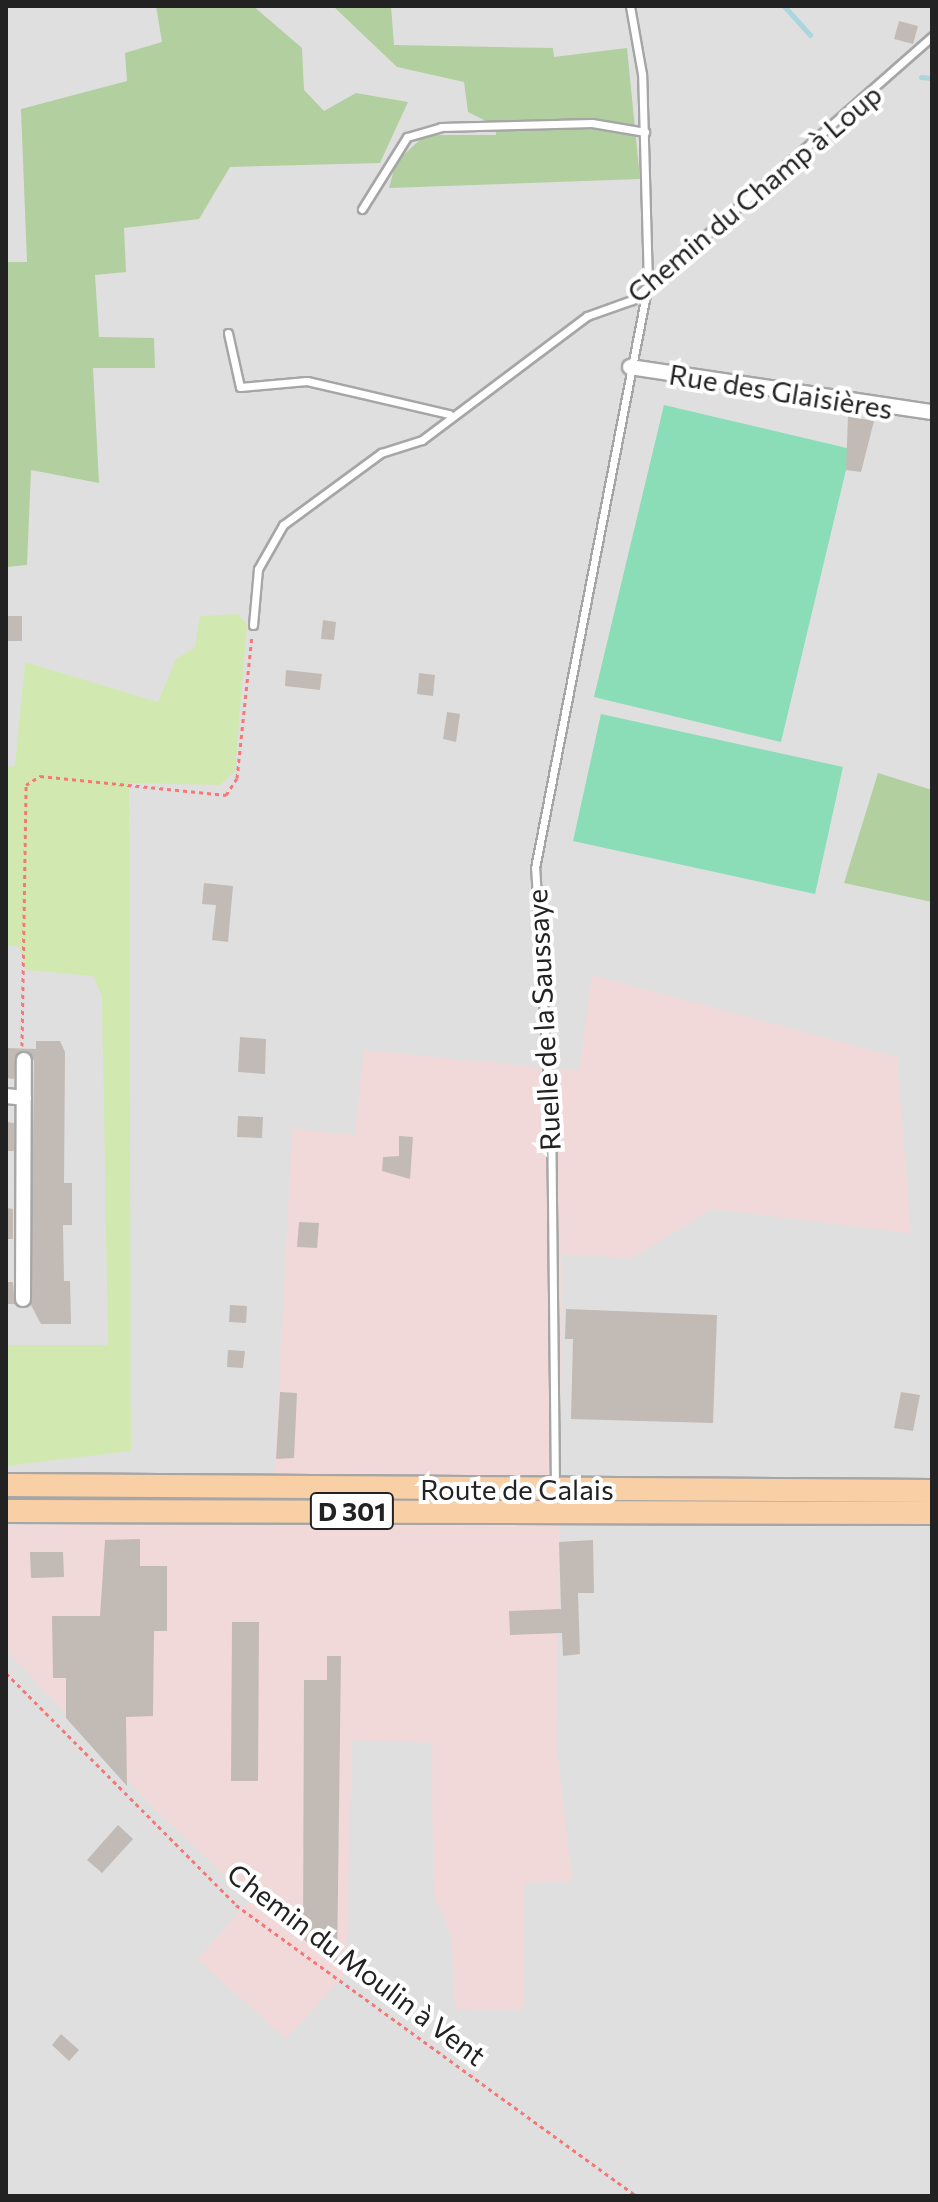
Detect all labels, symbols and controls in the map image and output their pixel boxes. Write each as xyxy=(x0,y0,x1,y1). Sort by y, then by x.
street label: Chemin du Champ à Loup xyxy=(620,77,888,309)
street label: Rue des Glaisières xyxy=(667,357,895,425)
street label: Ruelle de la Saussaye xyxy=(519,888,567,1152)
street label: Route de Calais xyxy=(420,1472,614,1506)
road number: D 301 xyxy=(308,1489,396,1533)
street label: Chemin du Moulin à Vent xyxy=(221,1856,493,2072)

